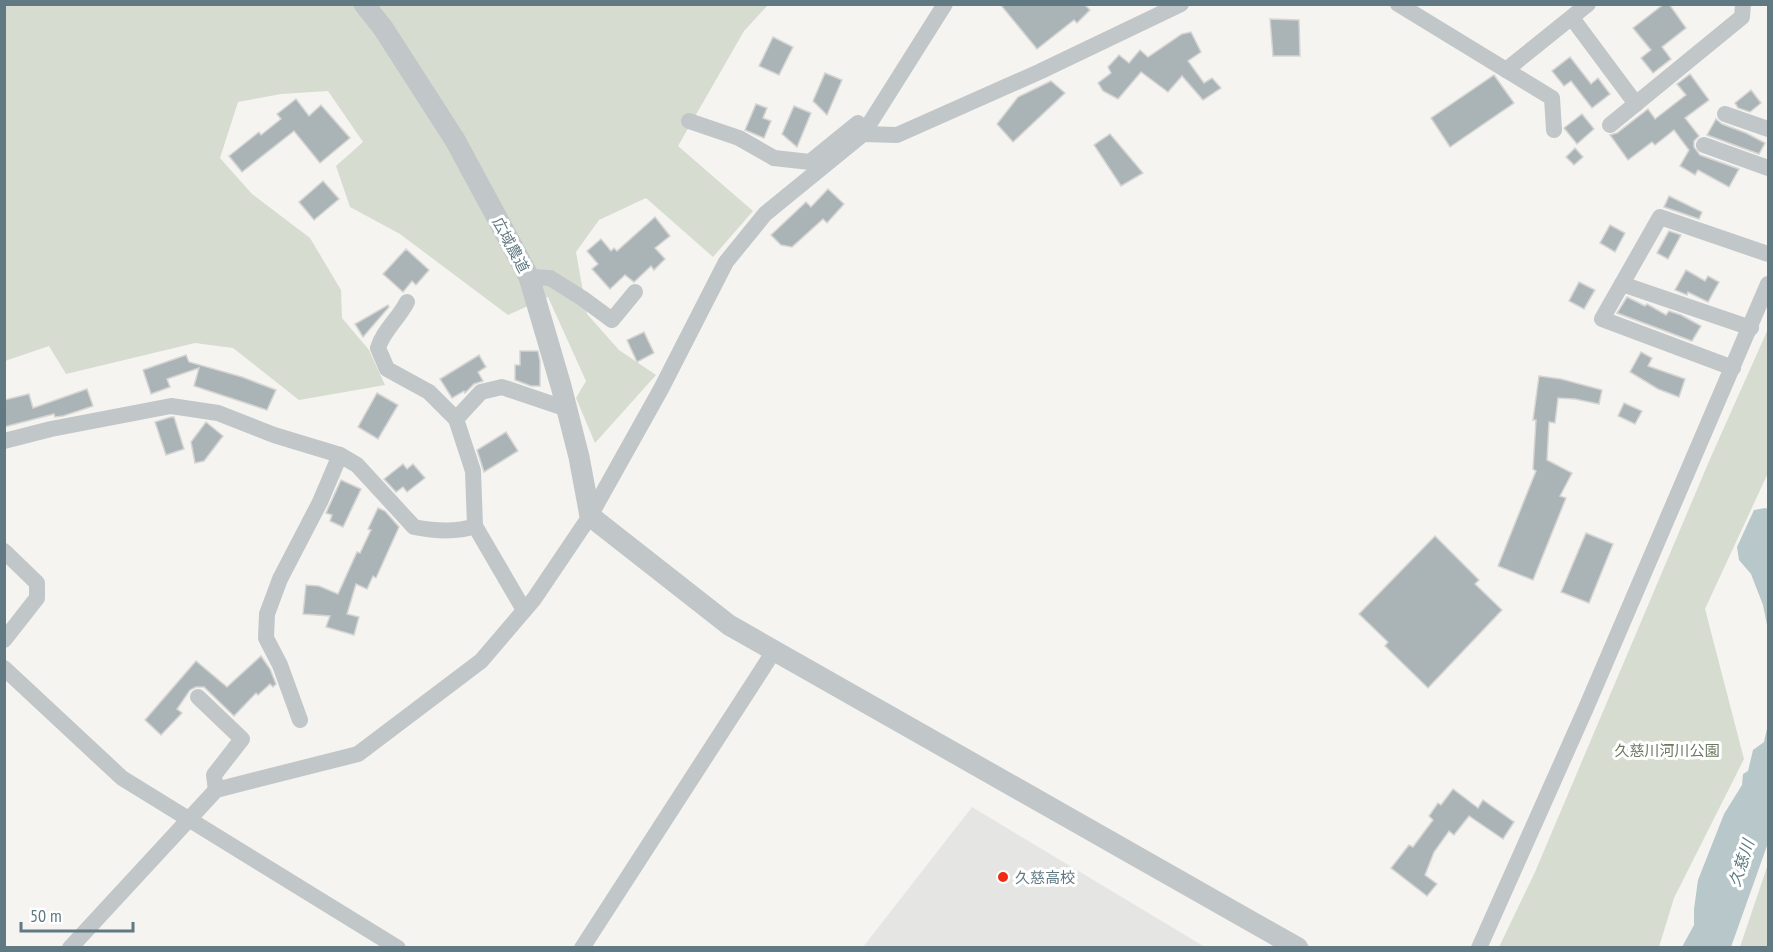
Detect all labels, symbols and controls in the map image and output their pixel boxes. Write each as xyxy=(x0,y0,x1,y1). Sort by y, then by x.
street label: 広域農道 xyxy=(489,214,533,276)
park label: 久慈川河川公園 xyxy=(1614,741,1720,760)
water label: 久慈川 xyxy=(1724,835,1759,889)
place label: 久慈高校 xyxy=(1015,868,1075,887)
marker: 久慈高校 xyxy=(996,870,1010,884)
scale bar xyxy=(21,895,134,933)
text: 50 m xyxy=(30,904,62,927)

